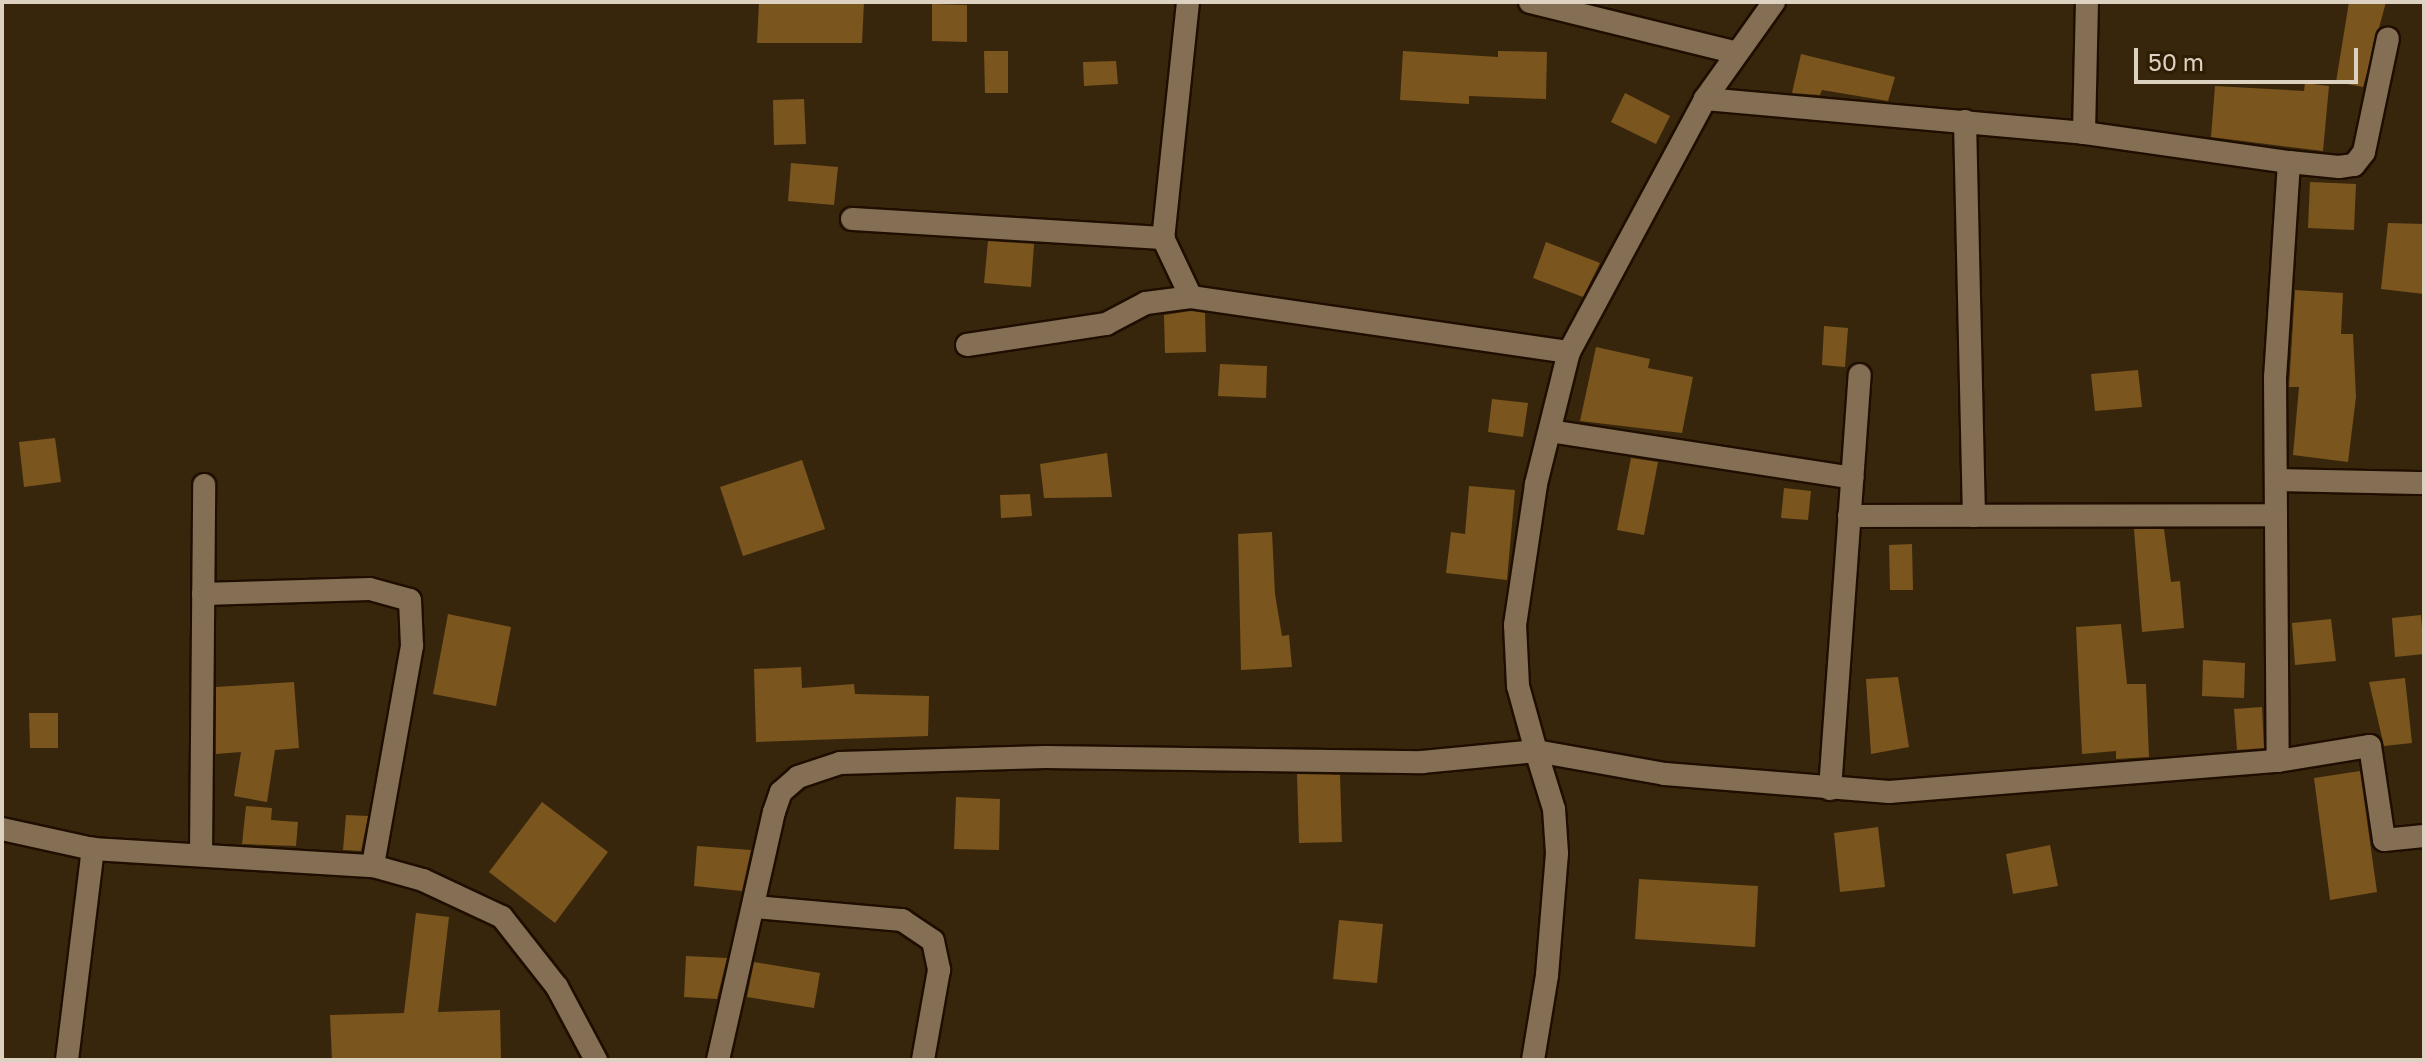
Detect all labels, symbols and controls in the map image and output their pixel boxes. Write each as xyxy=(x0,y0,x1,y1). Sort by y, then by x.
scale bar xyxy=(2138,32,2362,82)
text: 50 m xyxy=(2148,47,2204,76)

